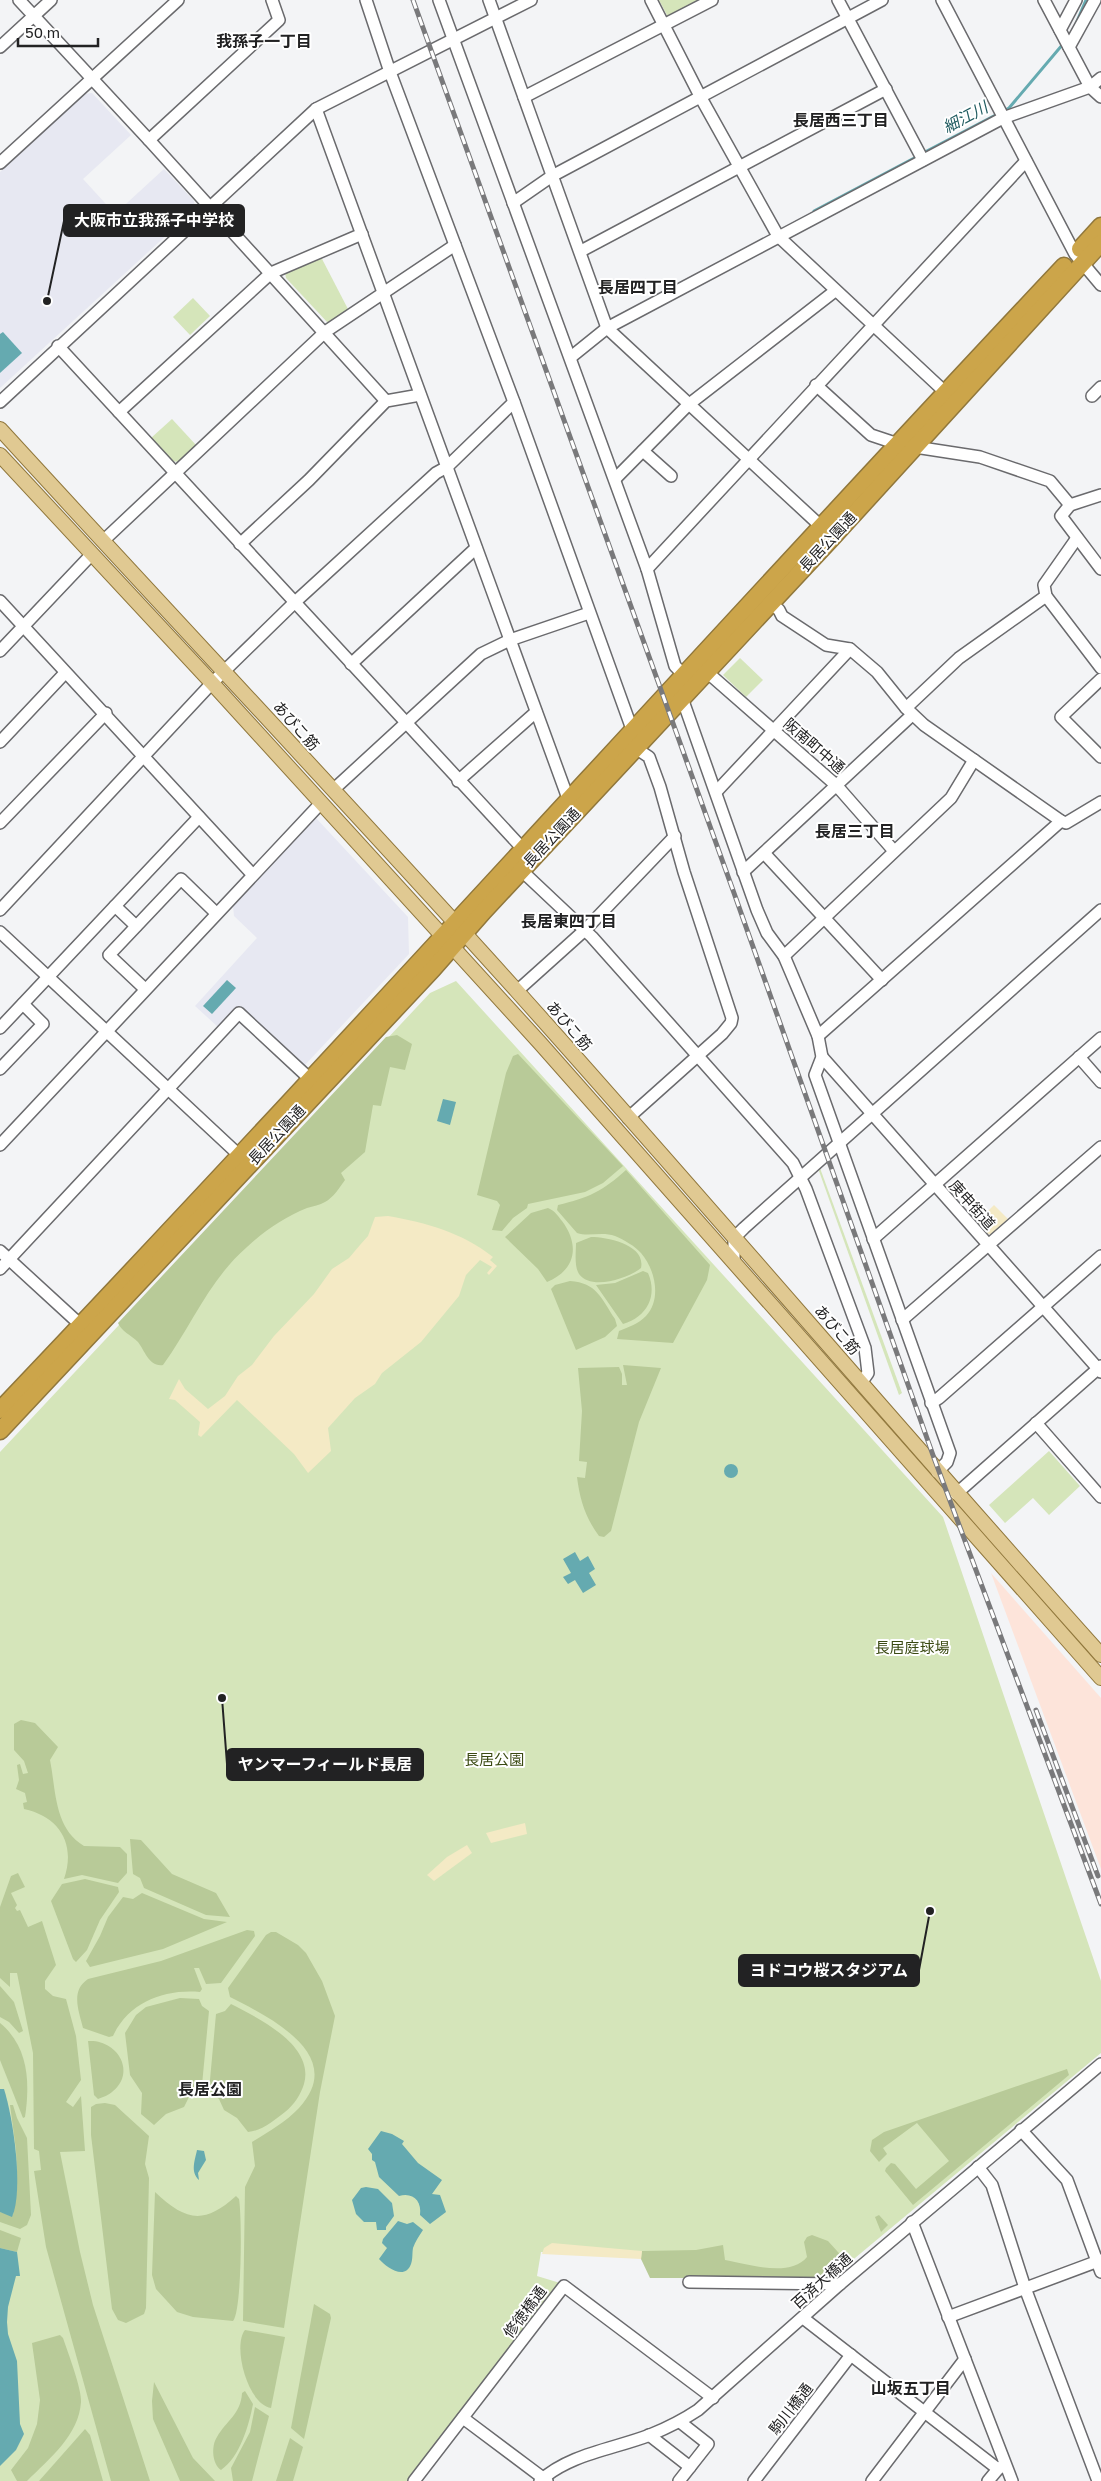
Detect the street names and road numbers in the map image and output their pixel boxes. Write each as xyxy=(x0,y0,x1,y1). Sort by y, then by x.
street label: 長居公園通 xyxy=(795,508,859,575)
street label: あびこ筋 xyxy=(270,697,324,754)
street label: 阪南町中通 xyxy=(780,714,849,777)
street label: 長居公園通 xyxy=(519,804,583,871)
street label: あびこ筋 xyxy=(543,997,596,1054)
street label: 長居公園通 xyxy=(244,1101,308,1168)
street label: 庚申街道 xyxy=(946,1176,1000,1233)
street label: あびこ筋 xyxy=(811,1301,864,1358)
street label: 百済大橋通 xyxy=(787,2248,855,2312)
street label: 修徳橋通 xyxy=(499,2282,549,2341)
street label: 駒川橋通 xyxy=(765,2379,816,2438)

